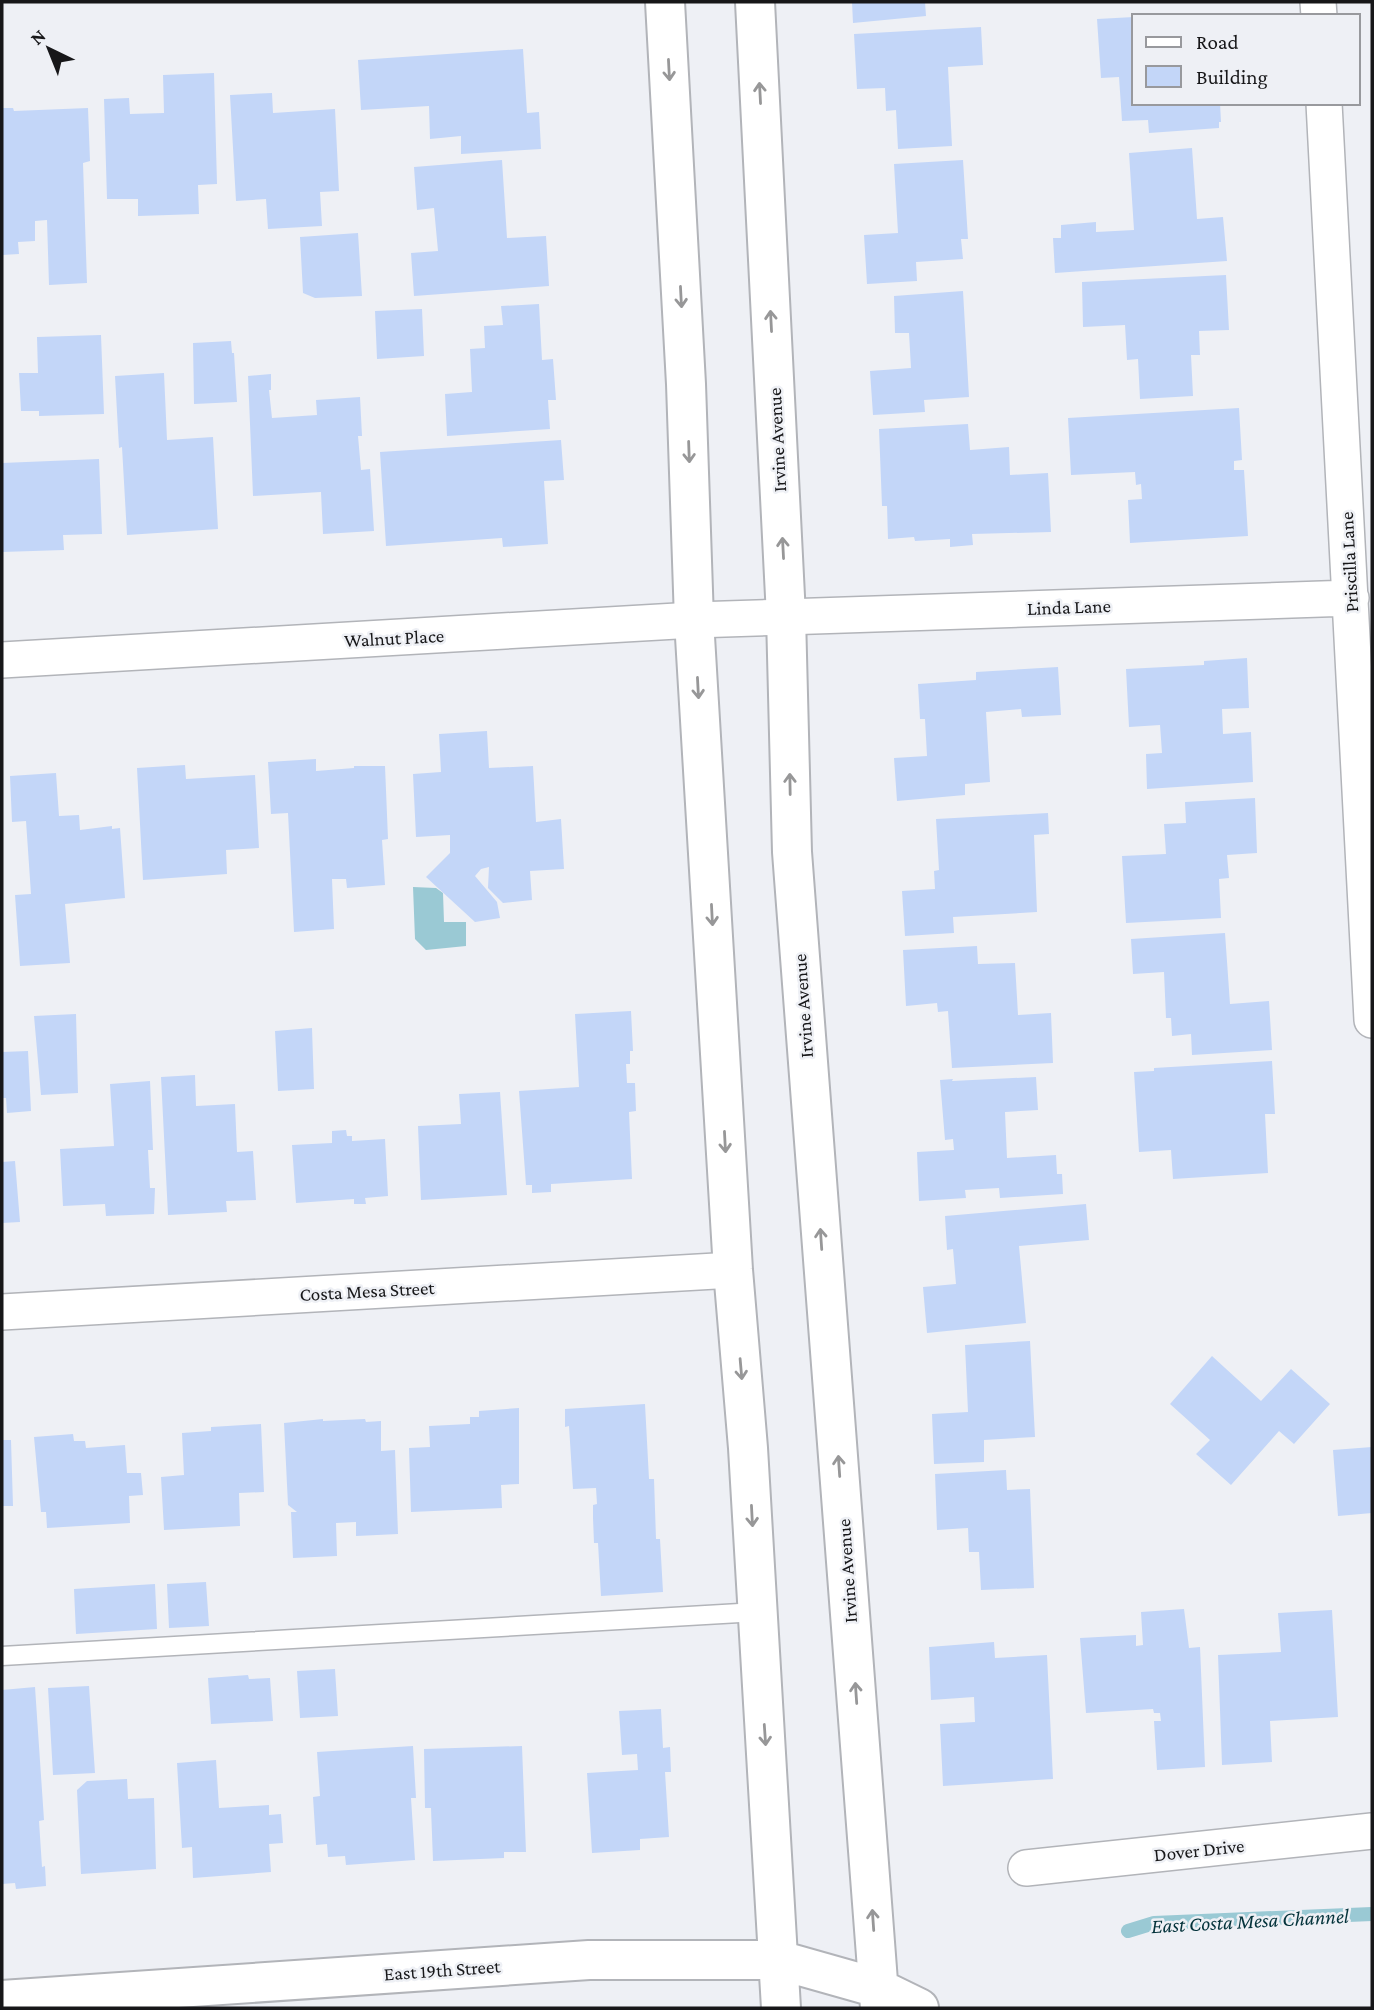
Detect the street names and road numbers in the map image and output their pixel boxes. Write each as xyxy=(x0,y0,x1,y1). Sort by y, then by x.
street label: Irvine Avenue xyxy=(764,387,790,493)
street label: Priscilla Lane xyxy=(1336,511,1362,613)
street label: Linda Lane xyxy=(1027,595,1111,619)
street label: Walnut Place xyxy=(344,625,444,651)
street label: Irvine Avenue xyxy=(789,953,817,1059)
street label: Costa Mesa Street xyxy=(299,1277,436,1305)
street label: Irvine Avenue xyxy=(833,1518,861,1624)
street label: Dover Drive xyxy=(1153,1835,1245,1865)
street label: East 19th Street xyxy=(383,1955,502,1985)

